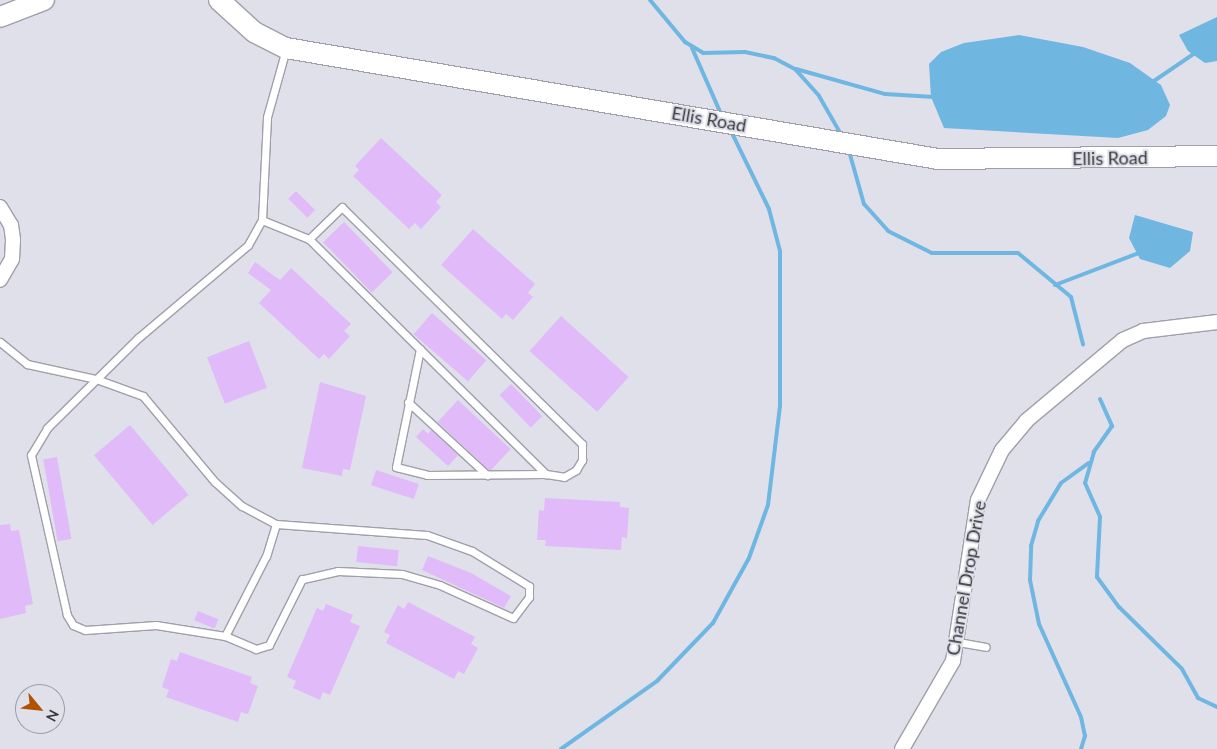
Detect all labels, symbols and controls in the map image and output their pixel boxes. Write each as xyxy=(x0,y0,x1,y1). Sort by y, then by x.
street label: Ellis Road xyxy=(670,102,748,136)
street label: Ellis Road xyxy=(1072,147,1148,169)
street label: Channel Drop Drive xyxy=(942,499,990,657)
north arrow xyxy=(15,684,65,734)
text: N xyxy=(43,707,63,725)

